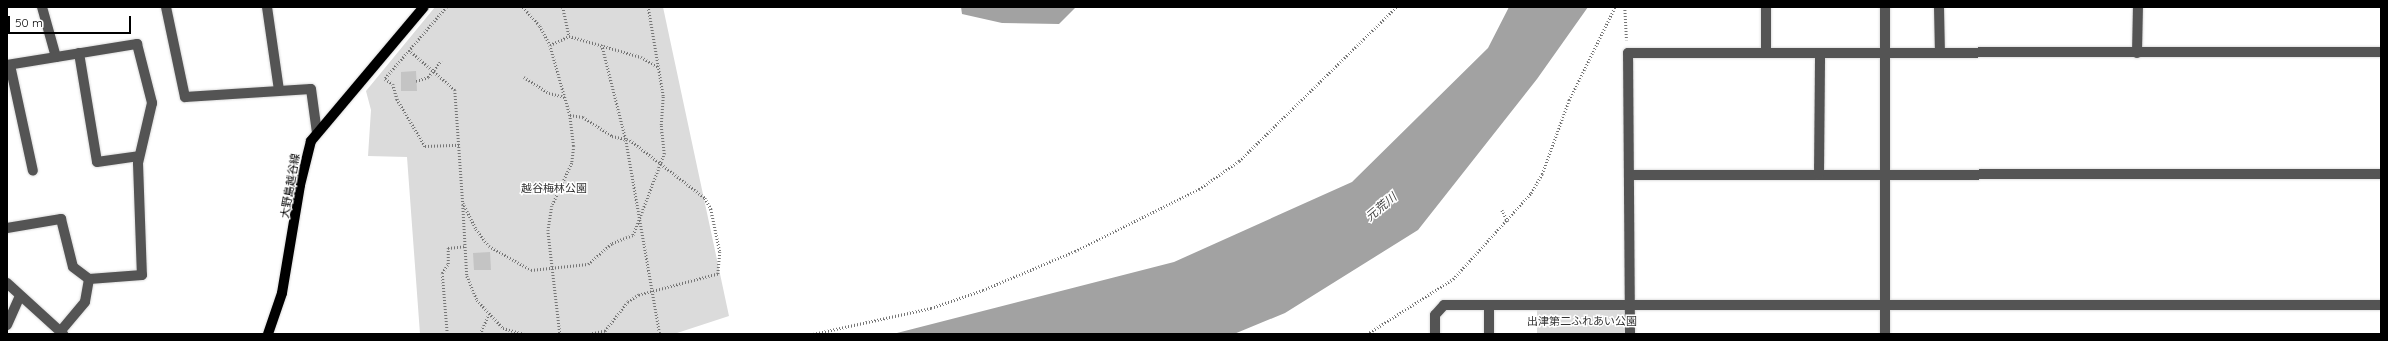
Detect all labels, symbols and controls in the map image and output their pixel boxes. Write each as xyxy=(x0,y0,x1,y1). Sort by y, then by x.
scale bar xyxy=(10,8,133,34)
text: 50 m xyxy=(15,15,43,30)
street label: 大野島越谷線 xyxy=(278,152,302,220)
park label: 越谷梅林公園 xyxy=(521,181,587,195)
water label: 元荒川 xyxy=(1363,190,1399,224)
park label: 出津第二ふれあい公園 xyxy=(1527,314,1637,328)

